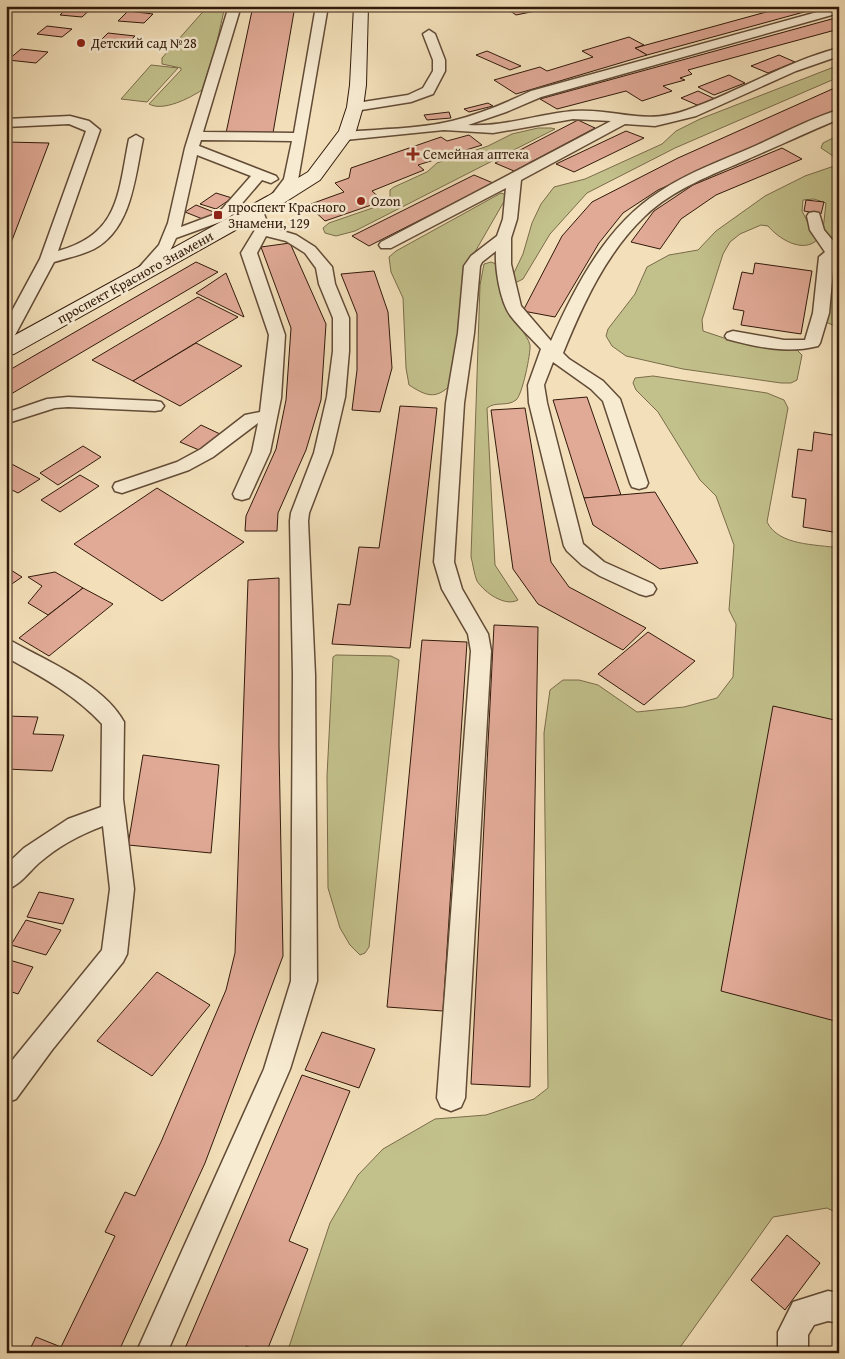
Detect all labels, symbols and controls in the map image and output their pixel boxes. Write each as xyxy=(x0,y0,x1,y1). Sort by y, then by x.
place label: Детский сад №28 xyxy=(90,33,197,53)
marker: Детский сад №28 xyxy=(75,37,87,49)
place label: Семейная аптека xyxy=(423,144,529,164)
marker: Семейная аптека xyxy=(407,148,419,160)
place label: Ozon xyxy=(371,191,401,211)
marker: Ozon xyxy=(355,195,367,207)
place label: проспект Красного Знамени, 129 xyxy=(228,197,346,233)
marker: проспект Красного Знамени, 129 xyxy=(212,209,224,221)
street label: проспект Красного Знамени xyxy=(53,226,217,328)

